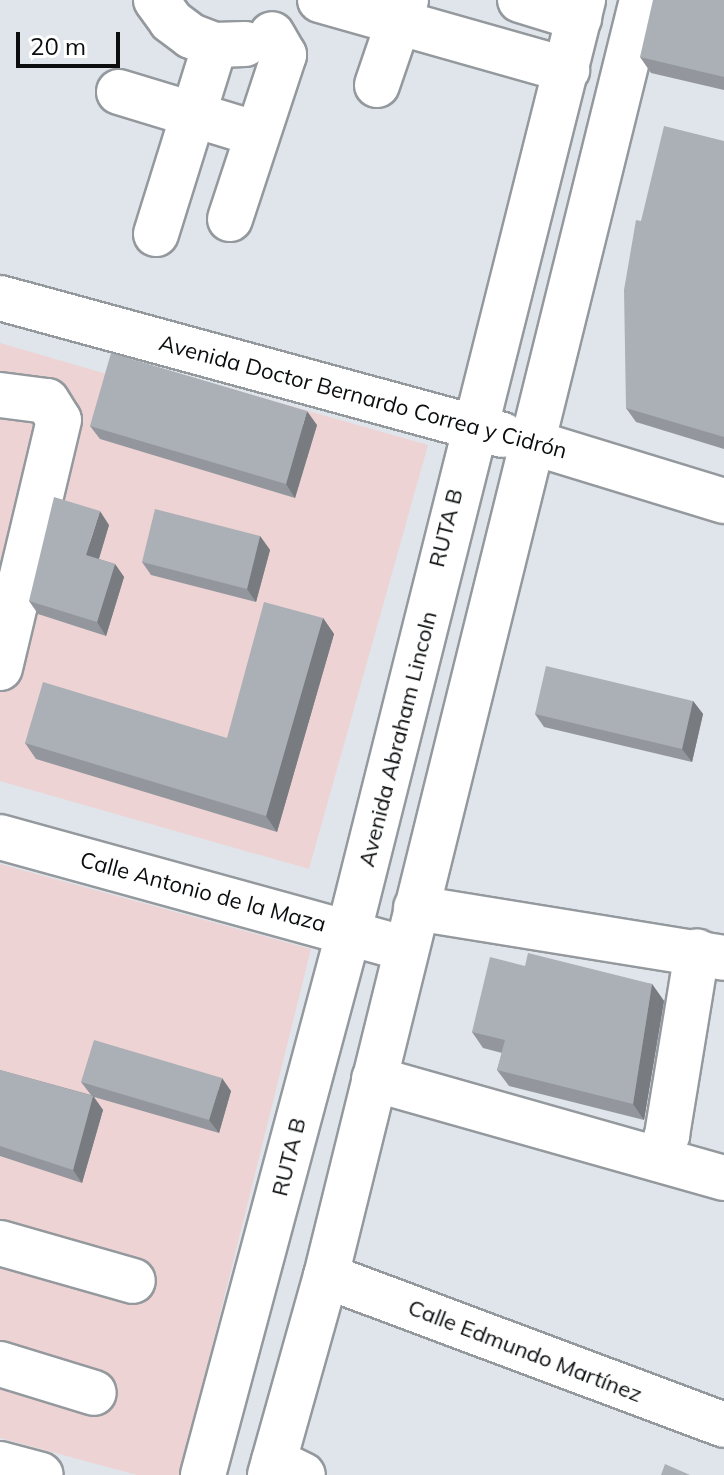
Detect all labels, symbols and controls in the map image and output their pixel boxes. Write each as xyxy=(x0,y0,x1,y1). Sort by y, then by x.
scale bar xyxy=(20,16,124,66)
text: 20 m xyxy=(30,31,86,61)
street label: Avenida Doctor Bernardo Correa y Cidrón xyxy=(156,330,570,464)
street label: RUTA B xyxy=(424,486,468,570)
street label: Avenida Abraham Lincoln xyxy=(353,608,443,870)
street label: Calle Antonio de la Maza xyxy=(77,846,329,938)
street label: RUTA B xyxy=(267,1115,311,1199)
street label: Calle Edmundo Martínez xyxy=(404,1294,646,1408)

